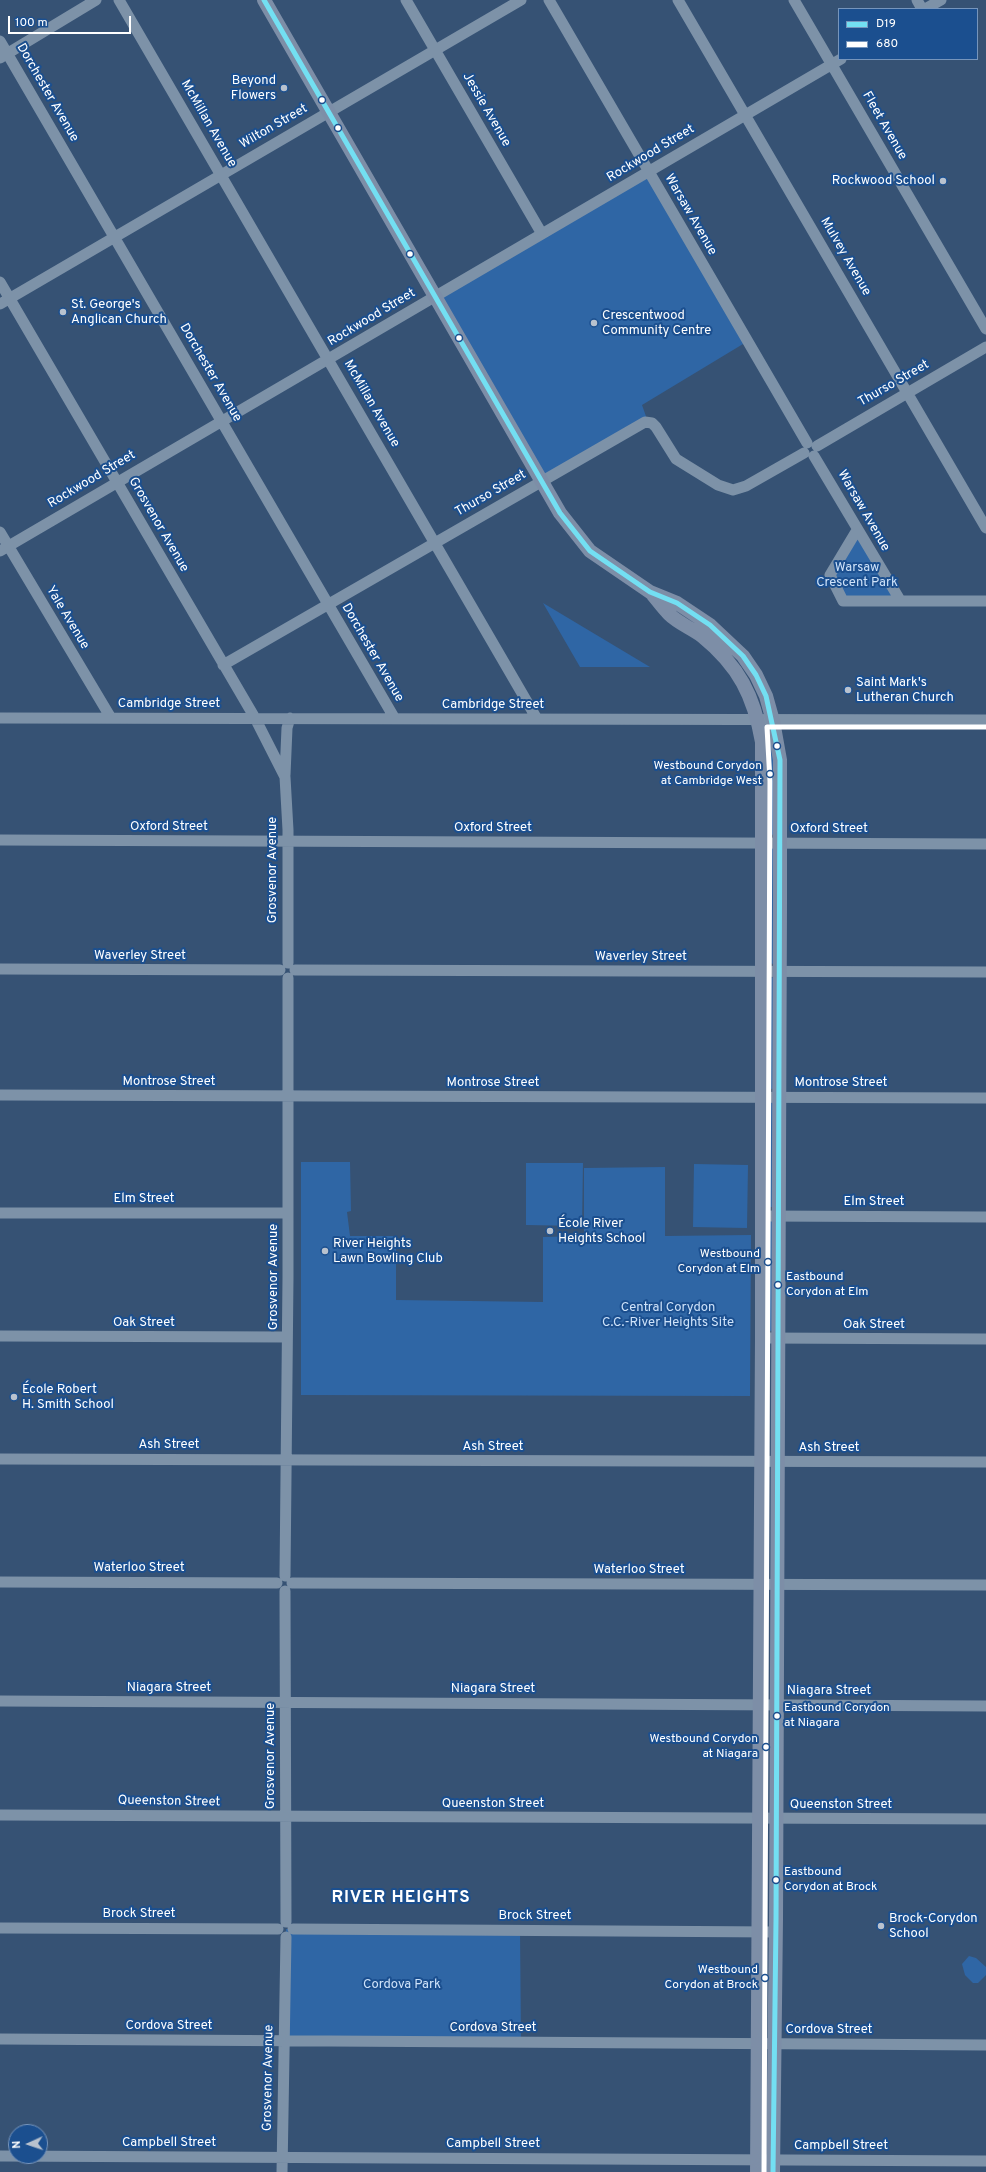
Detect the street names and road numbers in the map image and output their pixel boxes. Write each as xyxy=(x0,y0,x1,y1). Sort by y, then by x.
street label: Dorchester Avenue xyxy=(12,41,82,145)
street label: Jessie Avenue xyxy=(459,70,513,150)
street label: McMillan Avenue xyxy=(177,77,239,171)
street label: Fleet Avenue xyxy=(858,89,910,163)
street label: Wilton Street xyxy=(237,101,311,153)
street label: Rockwood Street xyxy=(604,122,698,186)
street label: Warsaw Avenue xyxy=(660,172,720,258)
street label: Mulvey Avenue xyxy=(816,215,874,299)
street label: Rockwood Street xyxy=(325,286,419,350)
street label: Dorchester Avenue xyxy=(175,321,245,425)
street label: McMillan Avenue xyxy=(340,357,402,451)
street label: Thurso Street xyxy=(856,357,932,411)
street label: Rockwood Street xyxy=(45,448,139,512)
street label: Thurso Street xyxy=(453,467,529,521)
street label: Warsaw Avenue xyxy=(833,468,893,554)
street label: Grosvenor Avenue xyxy=(125,475,191,575)
street label: Yale Avenue xyxy=(42,583,92,653)
street label: Dorchester Avenue xyxy=(337,601,407,705)
street label: Cambridge Street xyxy=(118,696,220,712)
street label: Cambridge Street xyxy=(442,697,544,713)
street label: Grosvenor Avenue xyxy=(265,817,281,923)
street label: Oxford Street xyxy=(130,819,208,835)
street label: Oxford Street xyxy=(454,820,532,836)
street label: Oxford Street xyxy=(790,821,868,837)
street label: Waverley Street xyxy=(94,948,186,964)
street label: Waverley Street xyxy=(595,949,687,965)
street label: Montrose Street xyxy=(123,1074,215,1090)
street label: Montrose Street xyxy=(447,1075,539,1091)
street label: Montrose Street xyxy=(795,1075,887,1091)
street label: Elm Street xyxy=(113,1191,175,1207)
street label: Elm Street xyxy=(843,1194,905,1210)
street label: Grosvenor Avenue xyxy=(266,1224,282,1330)
street label: Oak Street xyxy=(113,1315,175,1331)
street label: Oak Street xyxy=(843,1317,905,1333)
street label: Ash Street xyxy=(138,1437,200,1453)
street label: Ash Street xyxy=(462,1439,524,1455)
street label: Ash Street xyxy=(798,1440,860,1456)
street label: Waterloo Street xyxy=(93,1560,185,1576)
street label: Waterloo Street xyxy=(593,1562,685,1578)
street label: Niagara Street xyxy=(127,1680,211,1696)
street label: Niagara Street xyxy=(451,1681,535,1697)
street label: Niagara Street xyxy=(787,1683,871,1699)
street label: Grosvenor Avenue xyxy=(263,1703,279,1809)
street label: Queenston Street xyxy=(118,1793,220,1811)
street label: Queenston Street xyxy=(442,1796,544,1812)
street label: Queenston Street xyxy=(790,1797,892,1813)
street label: Brock Street xyxy=(103,1906,175,1922)
street label: Brock Street xyxy=(499,1908,571,1924)
street label: Cordova Street xyxy=(126,2018,212,2034)
street label: Cordova Street xyxy=(450,2020,536,2036)
street label: Cordova Street xyxy=(786,2022,872,2038)
street label: Grosvenor Avenue xyxy=(260,2025,278,2131)
street label: Campbell Street xyxy=(122,2135,216,2151)
street label: Campbell Street xyxy=(446,2136,540,2152)
street label: Campbell Street xyxy=(794,2138,888,2154)

